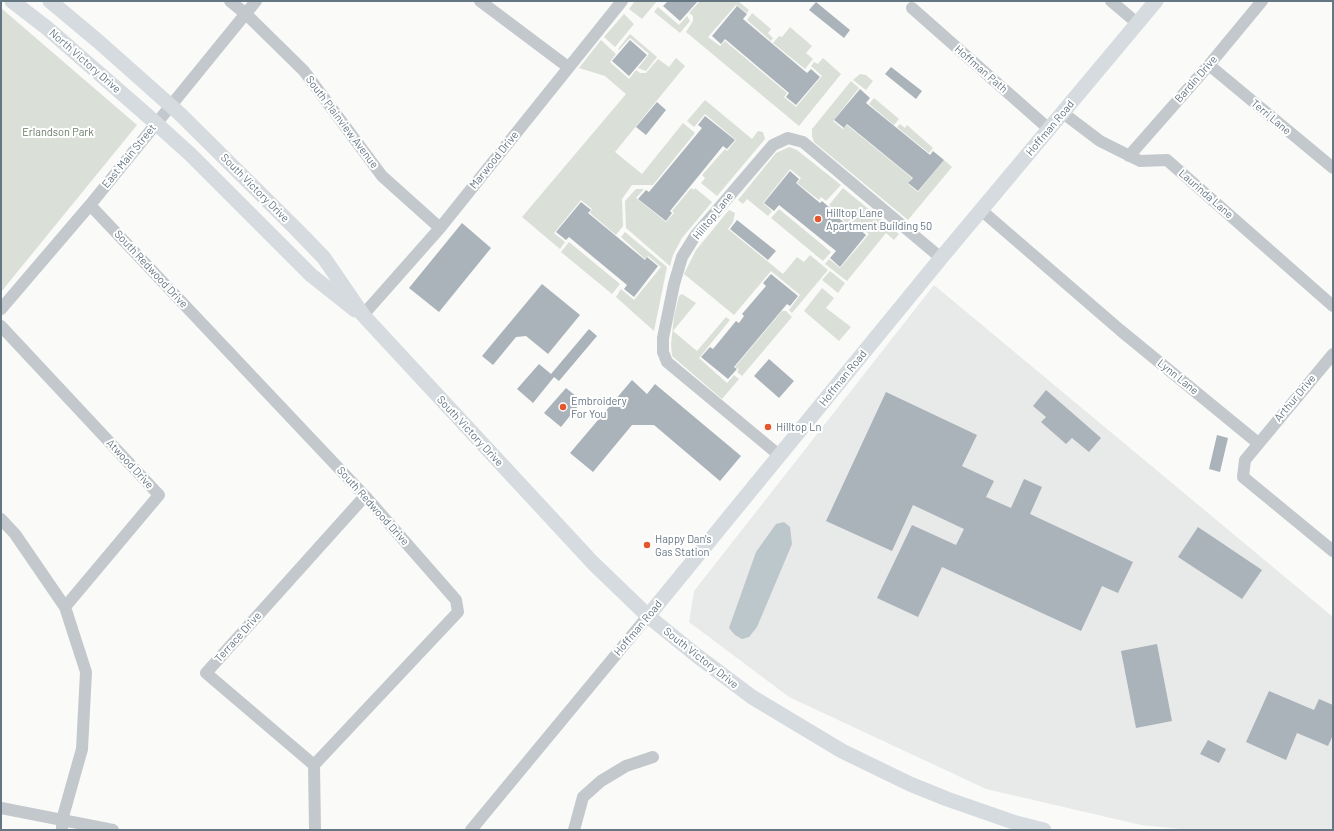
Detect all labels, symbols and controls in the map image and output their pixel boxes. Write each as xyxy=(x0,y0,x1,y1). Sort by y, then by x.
street label: North Victory Drive xyxy=(46,26,124,96)
street label: Hoffman Path xyxy=(952,42,1010,96)
street label: Bardin Drive xyxy=(1172,53,1220,105)
street label: South Plainview Avenue xyxy=(303,73,381,171)
street label: Terri Lane xyxy=(1248,97,1294,137)
street label: Hoffman Road xyxy=(1023,98,1077,158)
street label: East Main Street xyxy=(99,121,159,191)
park label: Erlandson Park xyxy=(22,125,94,139)
street label: Marwood Drive xyxy=(467,129,521,191)
street label: South Victory Drive xyxy=(218,151,292,225)
street label: Laurinda Lane xyxy=(1176,167,1236,221)
street label: Hilltop Lane xyxy=(690,190,736,242)
place label: Hilltop Lane Apartment Building 50 xyxy=(826,206,932,232)
marker: Hilltop Lane Apartment Building 50 xyxy=(813,214,823,224)
street label: South Redwood Drive xyxy=(112,227,190,311)
street label: Hoffman Road xyxy=(816,347,870,409)
street label: Lynn Lane xyxy=(1155,357,1201,397)
street label: Arthur Drive xyxy=(1272,372,1318,424)
street label: South Victory Drive xyxy=(434,393,506,469)
place label: Embroidery For You xyxy=(571,394,627,420)
marker: Embroidery For You xyxy=(558,402,568,412)
place label: Hilltop Ln xyxy=(776,420,821,434)
marker: Hilltop Ln xyxy=(763,422,773,432)
street label: Atwood Drive xyxy=(104,436,156,492)
street label: South Redwood Drive xyxy=(334,464,412,548)
place label: Happy Dan's Gas Station xyxy=(655,532,712,558)
marker: Happy Dan's Gas Station xyxy=(642,540,652,550)
street label: Hoffman Road xyxy=(611,598,665,658)
street label: Terrace Drive xyxy=(212,609,264,665)
street label: South Victory Drive xyxy=(661,625,741,691)

